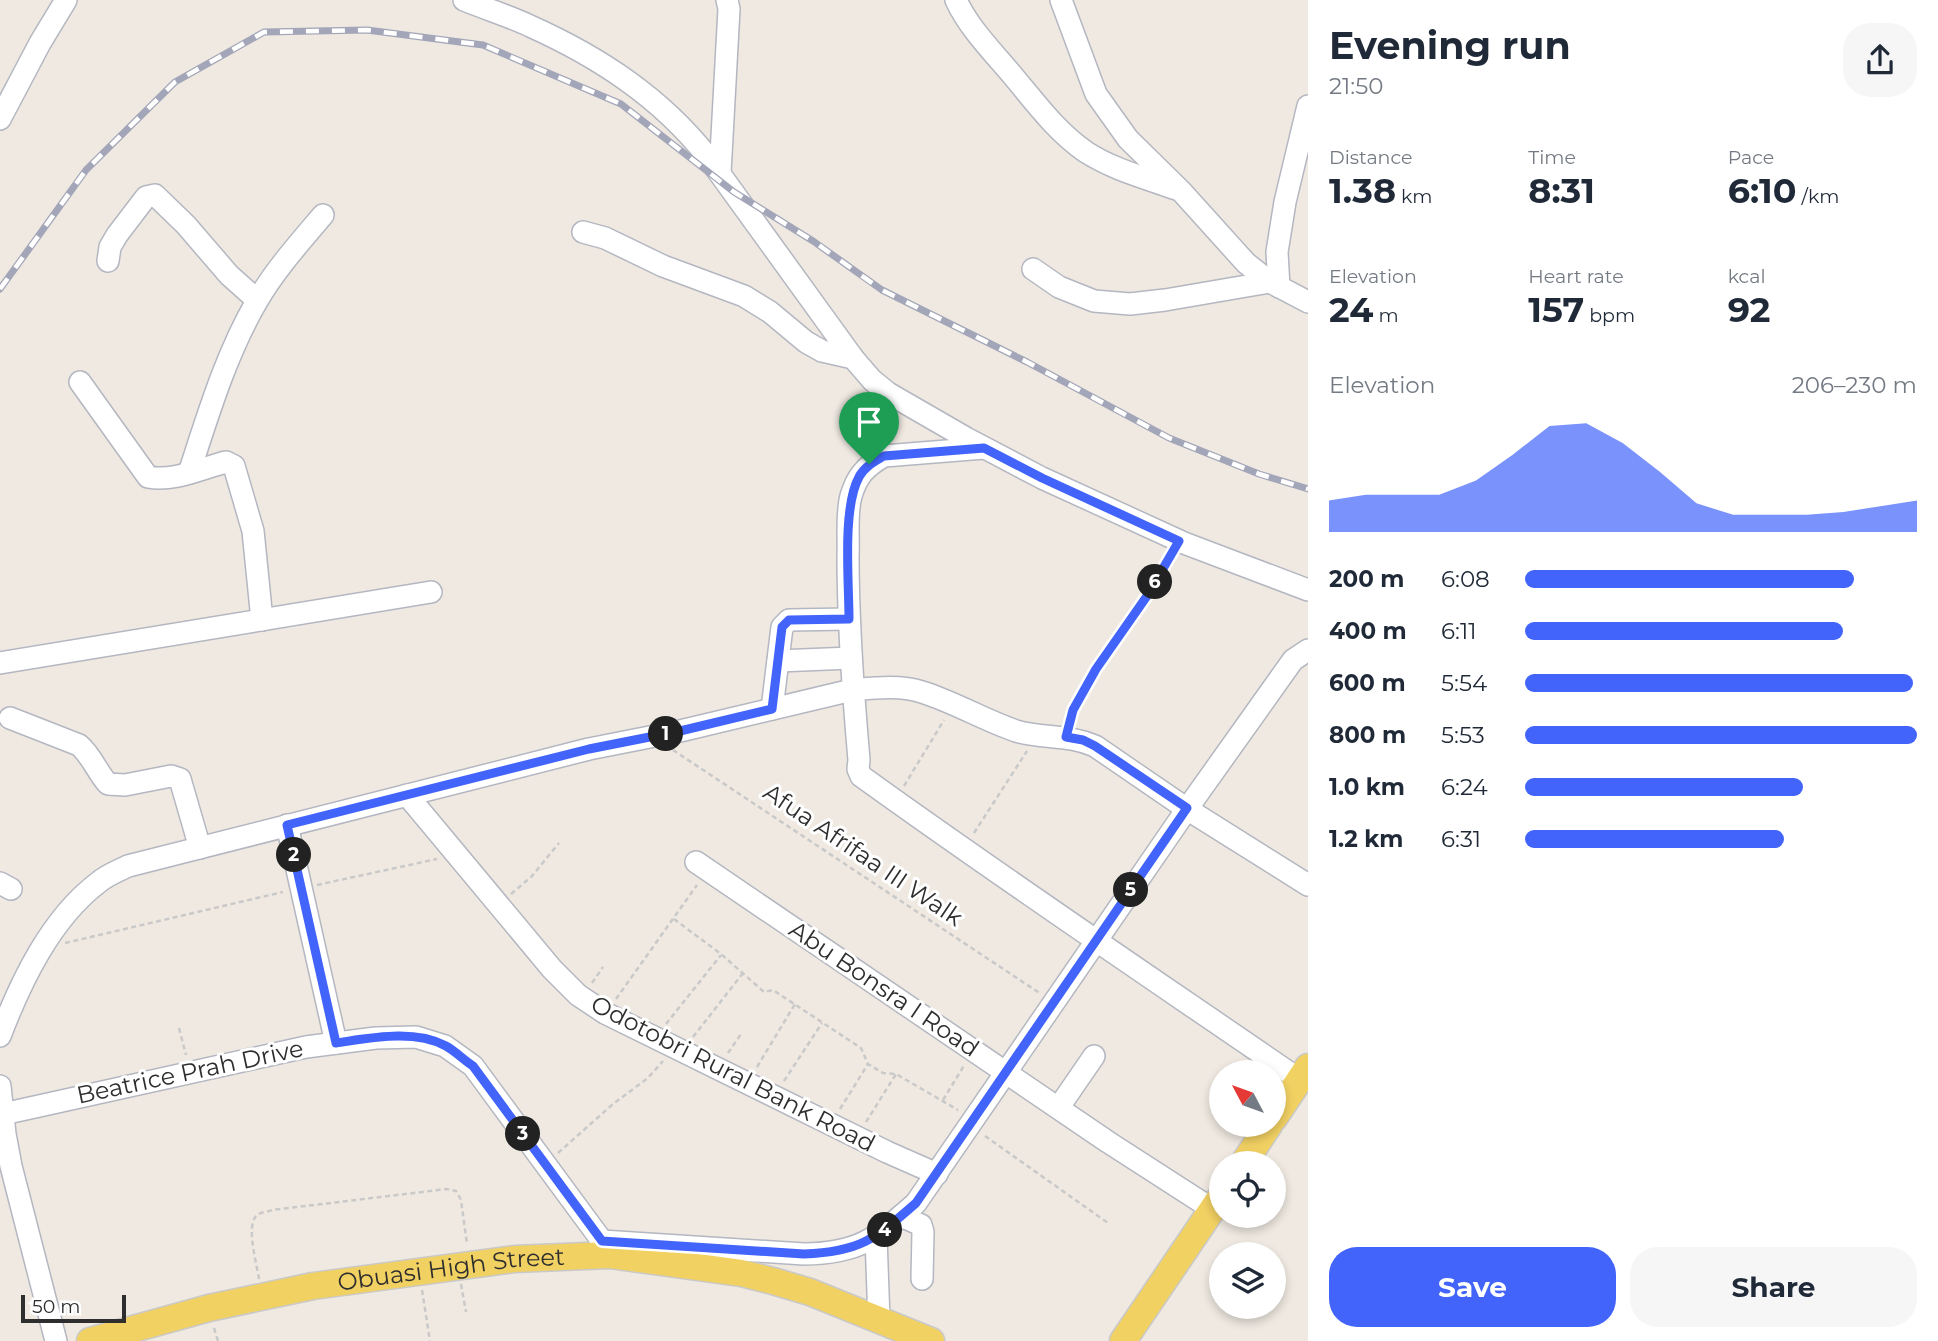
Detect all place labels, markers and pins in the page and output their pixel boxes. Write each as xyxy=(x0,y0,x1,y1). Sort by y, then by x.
pin xyxy=(839,392,899,464)
pin: 6 xyxy=(1138,564,1172,600)
pin: 1 xyxy=(648,716,684,752)
pin: 2 xyxy=(276,838,312,872)
pin: 5 xyxy=(1114,872,1148,908)
pin: 3 xyxy=(505,1116,540,1152)
pin: 4 xyxy=(868,1212,903,1248)

